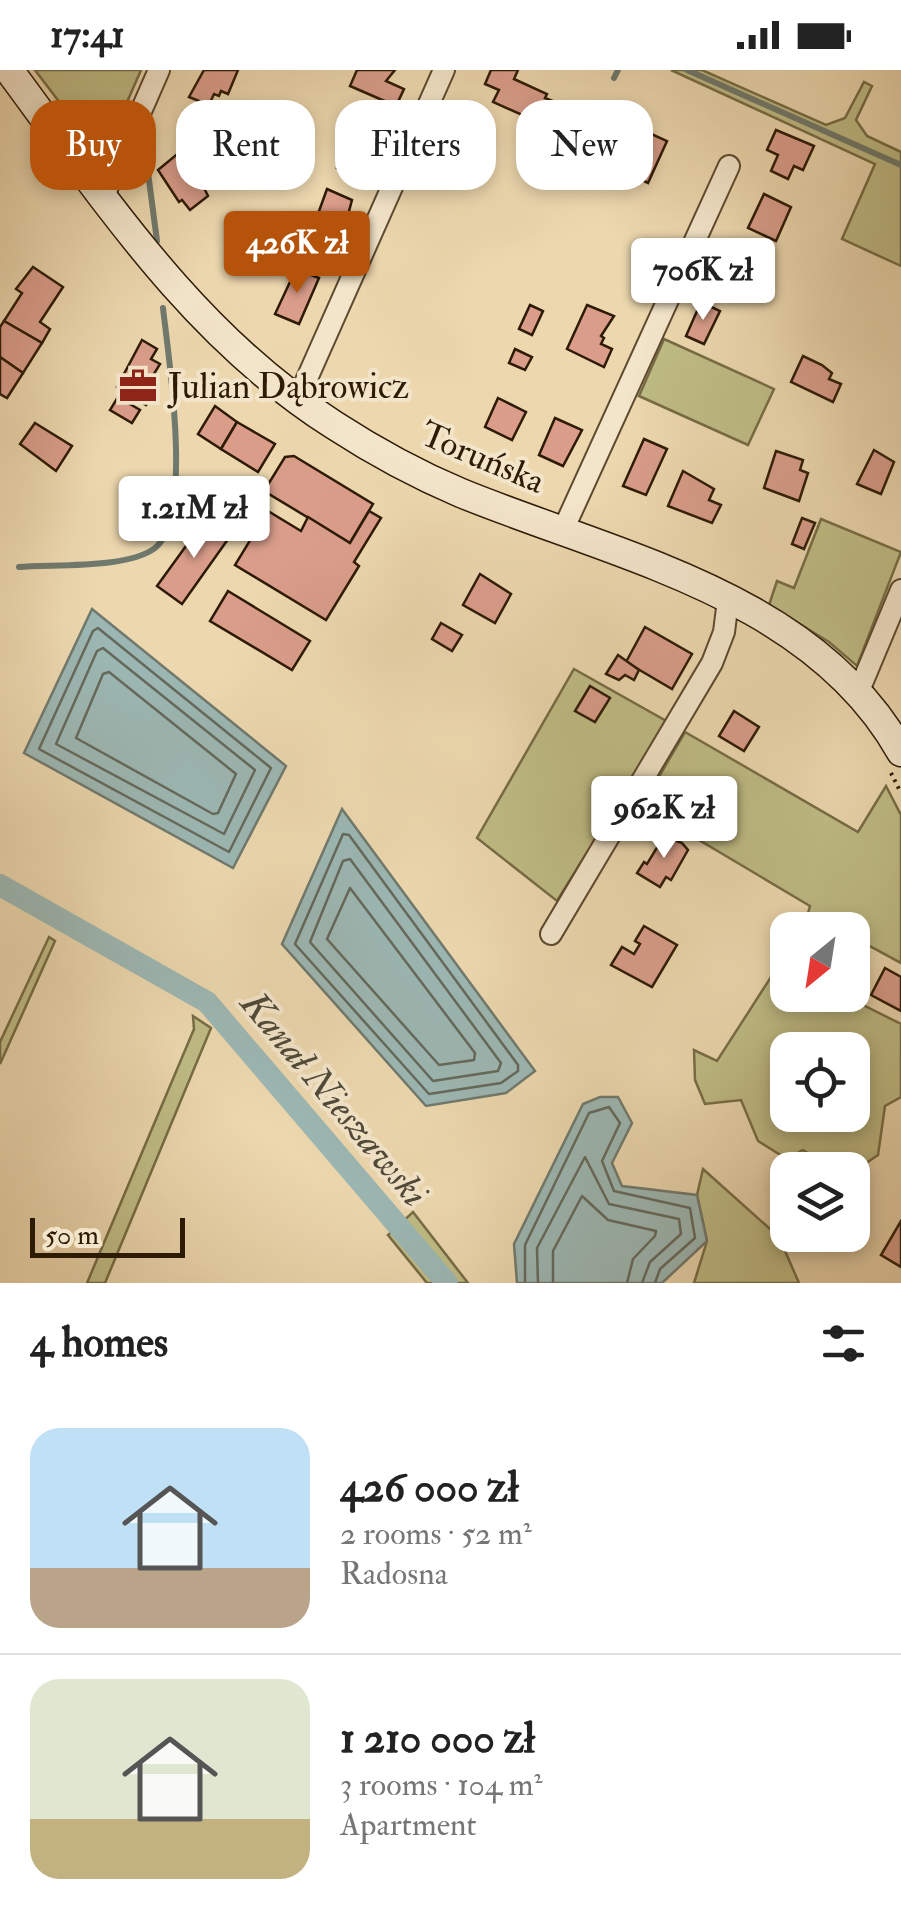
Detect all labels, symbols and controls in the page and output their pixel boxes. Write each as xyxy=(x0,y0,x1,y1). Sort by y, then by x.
text: 17:41 xyxy=(50,11,124,59)
chip: Buy xyxy=(30,100,156,190)
chip: Rent xyxy=(176,100,315,190)
chip: Filters xyxy=(335,100,496,190)
chip: New xyxy=(516,100,653,190)
pin: 426K zł xyxy=(205,211,389,296)
text: 426K zł xyxy=(246,223,348,263)
pin: 706K zł xyxy=(611,238,795,323)
text: 706K zł xyxy=(653,250,753,290)
office icon: Julian Dąbrowicz xyxy=(117,365,159,407)
place label: Julian Dąbrowicz xyxy=(167,365,409,409)
street label: Toruńska xyxy=(414,412,552,504)
pin: 1.21M zł xyxy=(91,476,297,561)
text: 1.21M zł xyxy=(141,488,247,528)
pin: 962K zł xyxy=(572,776,756,861)
text: 962K zł xyxy=(613,788,715,828)
north arrow xyxy=(770,912,870,1012)
map controls xyxy=(770,912,870,1252)
water label: Kanał Nieszawski xyxy=(229,979,438,1216)
button: locate xyxy=(770,1032,870,1132)
button: layers xyxy=(770,1152,870,1252)
scale bar xyxy=(30,1213,185,1258)
text: 50 m xyxy=(45,1218,99,1253)
icon: filters xyxy=(816,1316,871,1371)
text: 4 homes xyxy=(30,1317,168,1369)
text: 426 000 zł xyxy=(340,1462,518,1514)
icon: home xyxy=(110,1468,230,1588)
text: 2 rooms · 52 m² xyxy=(340,1514,532,1554)
text: Radosna xyxy=(340,1554,448,1594)
text: 1 210 000 zł xyxy=(340,1713,535,1765)
icon: home xyxy=(110,1719,230,1839)
text: 3 rooms · 104 m² xyxy=(340,1765,543,1805)
text: Apartment xyxy=(340,1805,477,1845)

